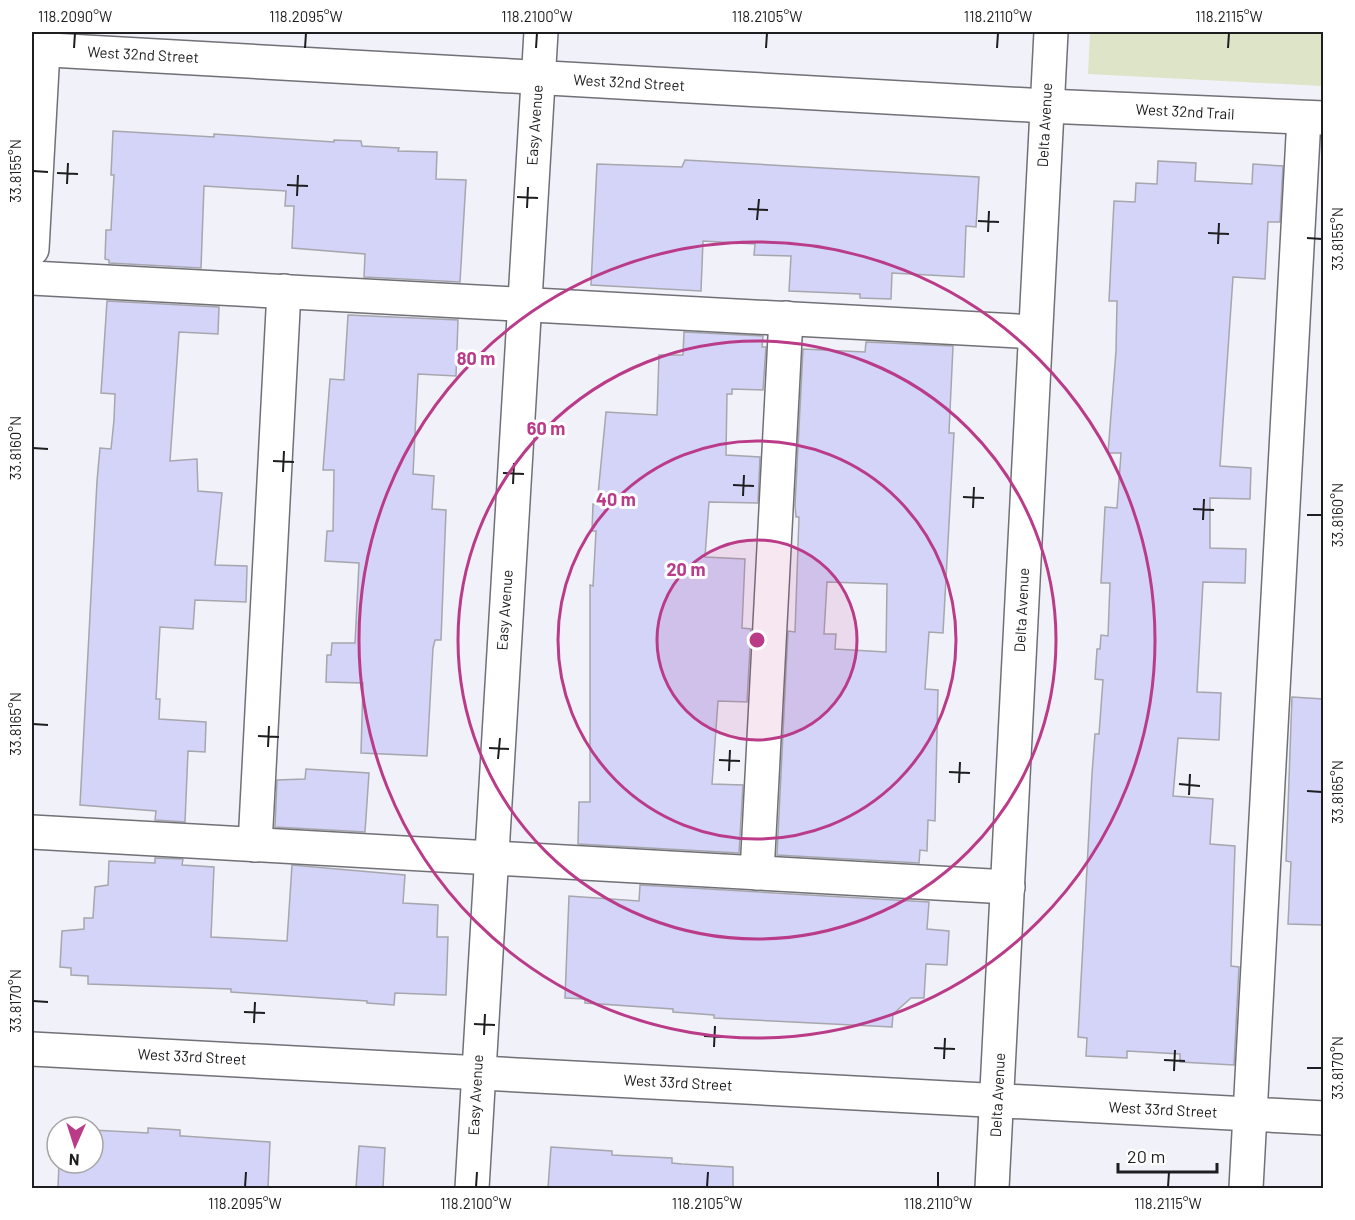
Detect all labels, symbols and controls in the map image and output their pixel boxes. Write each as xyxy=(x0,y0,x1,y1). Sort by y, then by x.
text: 118.2090°W xyxy=(38,7,112,25)
text: 118.2095°W xyxy=(269,7,343,25)
text: 118.2100°W xyxy=(501,7,573,25)
text: 118.2105°W xyxy=(732,7,802,25)
text: 118.2110°W xyxy=(964,7,1032,25)
text: 118.2115°W xyxy=(1195,7,1263,25)
street label: West 32nd Street xyxy=(87,42,199,66)
street label: West 32nd Street xyxy=(573,70,685,94)
street label: Delta Avenue xyxy=(1033,82,1055,168)
street label: Easy Avenue xyxy=(522,84,546,166)
street label: West 32nd Trail xyxy=(1135,99,1235,123)
text: 33.8155°N xyxy=(6,139,24,203)
text: 33.8155°N xyxy=(1328,207,1346,271)
text: 80 m xyxy=(457,347,495,369)
text: 33.8160°N xyxy=(6,416,24,480)
text: 60 m xyxy=(527,417,565,439)
text: 33.8160°N xyxy=(1328,483,1346,547)
text: 40 m xyxy=(596,488,636,510)
text: 20 m xyxy=(667,558,705,580)
street label: Delta Avenue xyxy=(1010,567,1032,653)
street label: Easy Avenue xyxy=(492,569,516,651)
centre of rings xyxy=(747,630,767,650)
text: 33.8165°N xyxy=(6,692,24,756)
text: 33.8165°N xyxy=(1328,760,1346,824)
text: 33.8170°N xyxy=(6,969,24,1033)
text: 33.8170°N xyxy=(1328,1036,1346,1100)
street label: West 33rd Street xyxy=(137,1044,247,1068)
street label: Delta Avenue xyxy=(986,1052,1008,1138)
street label: Easy Avenue xyxy=(464,1054,486,1136)
street label: West 33rd Street xyxy=(623,1070,733,1094)
street label: West 33rd Street xyxy=(1108,1097,1218,1121)
north arrow xyxy=(45,1115,105,1175)
scale bar xyxy=(1118,1136,1217,1174)
text: 20 m xyxy=(1127,1145,1165,1167)
text: N xyxy=(68,1151,80,1170)
text: 118.2095°W xyxy=(208,1194,282,1212)
text: 118.2100°W xyxy=(440,1194,512,1212)
text: 118.2105°W xyxy=(672,1194,742,1212)
text: 118.2110°W xyxy=(904,1194,972,1212)
text: 118.2115°W xyxy=(1134,1194,1202,1212)

